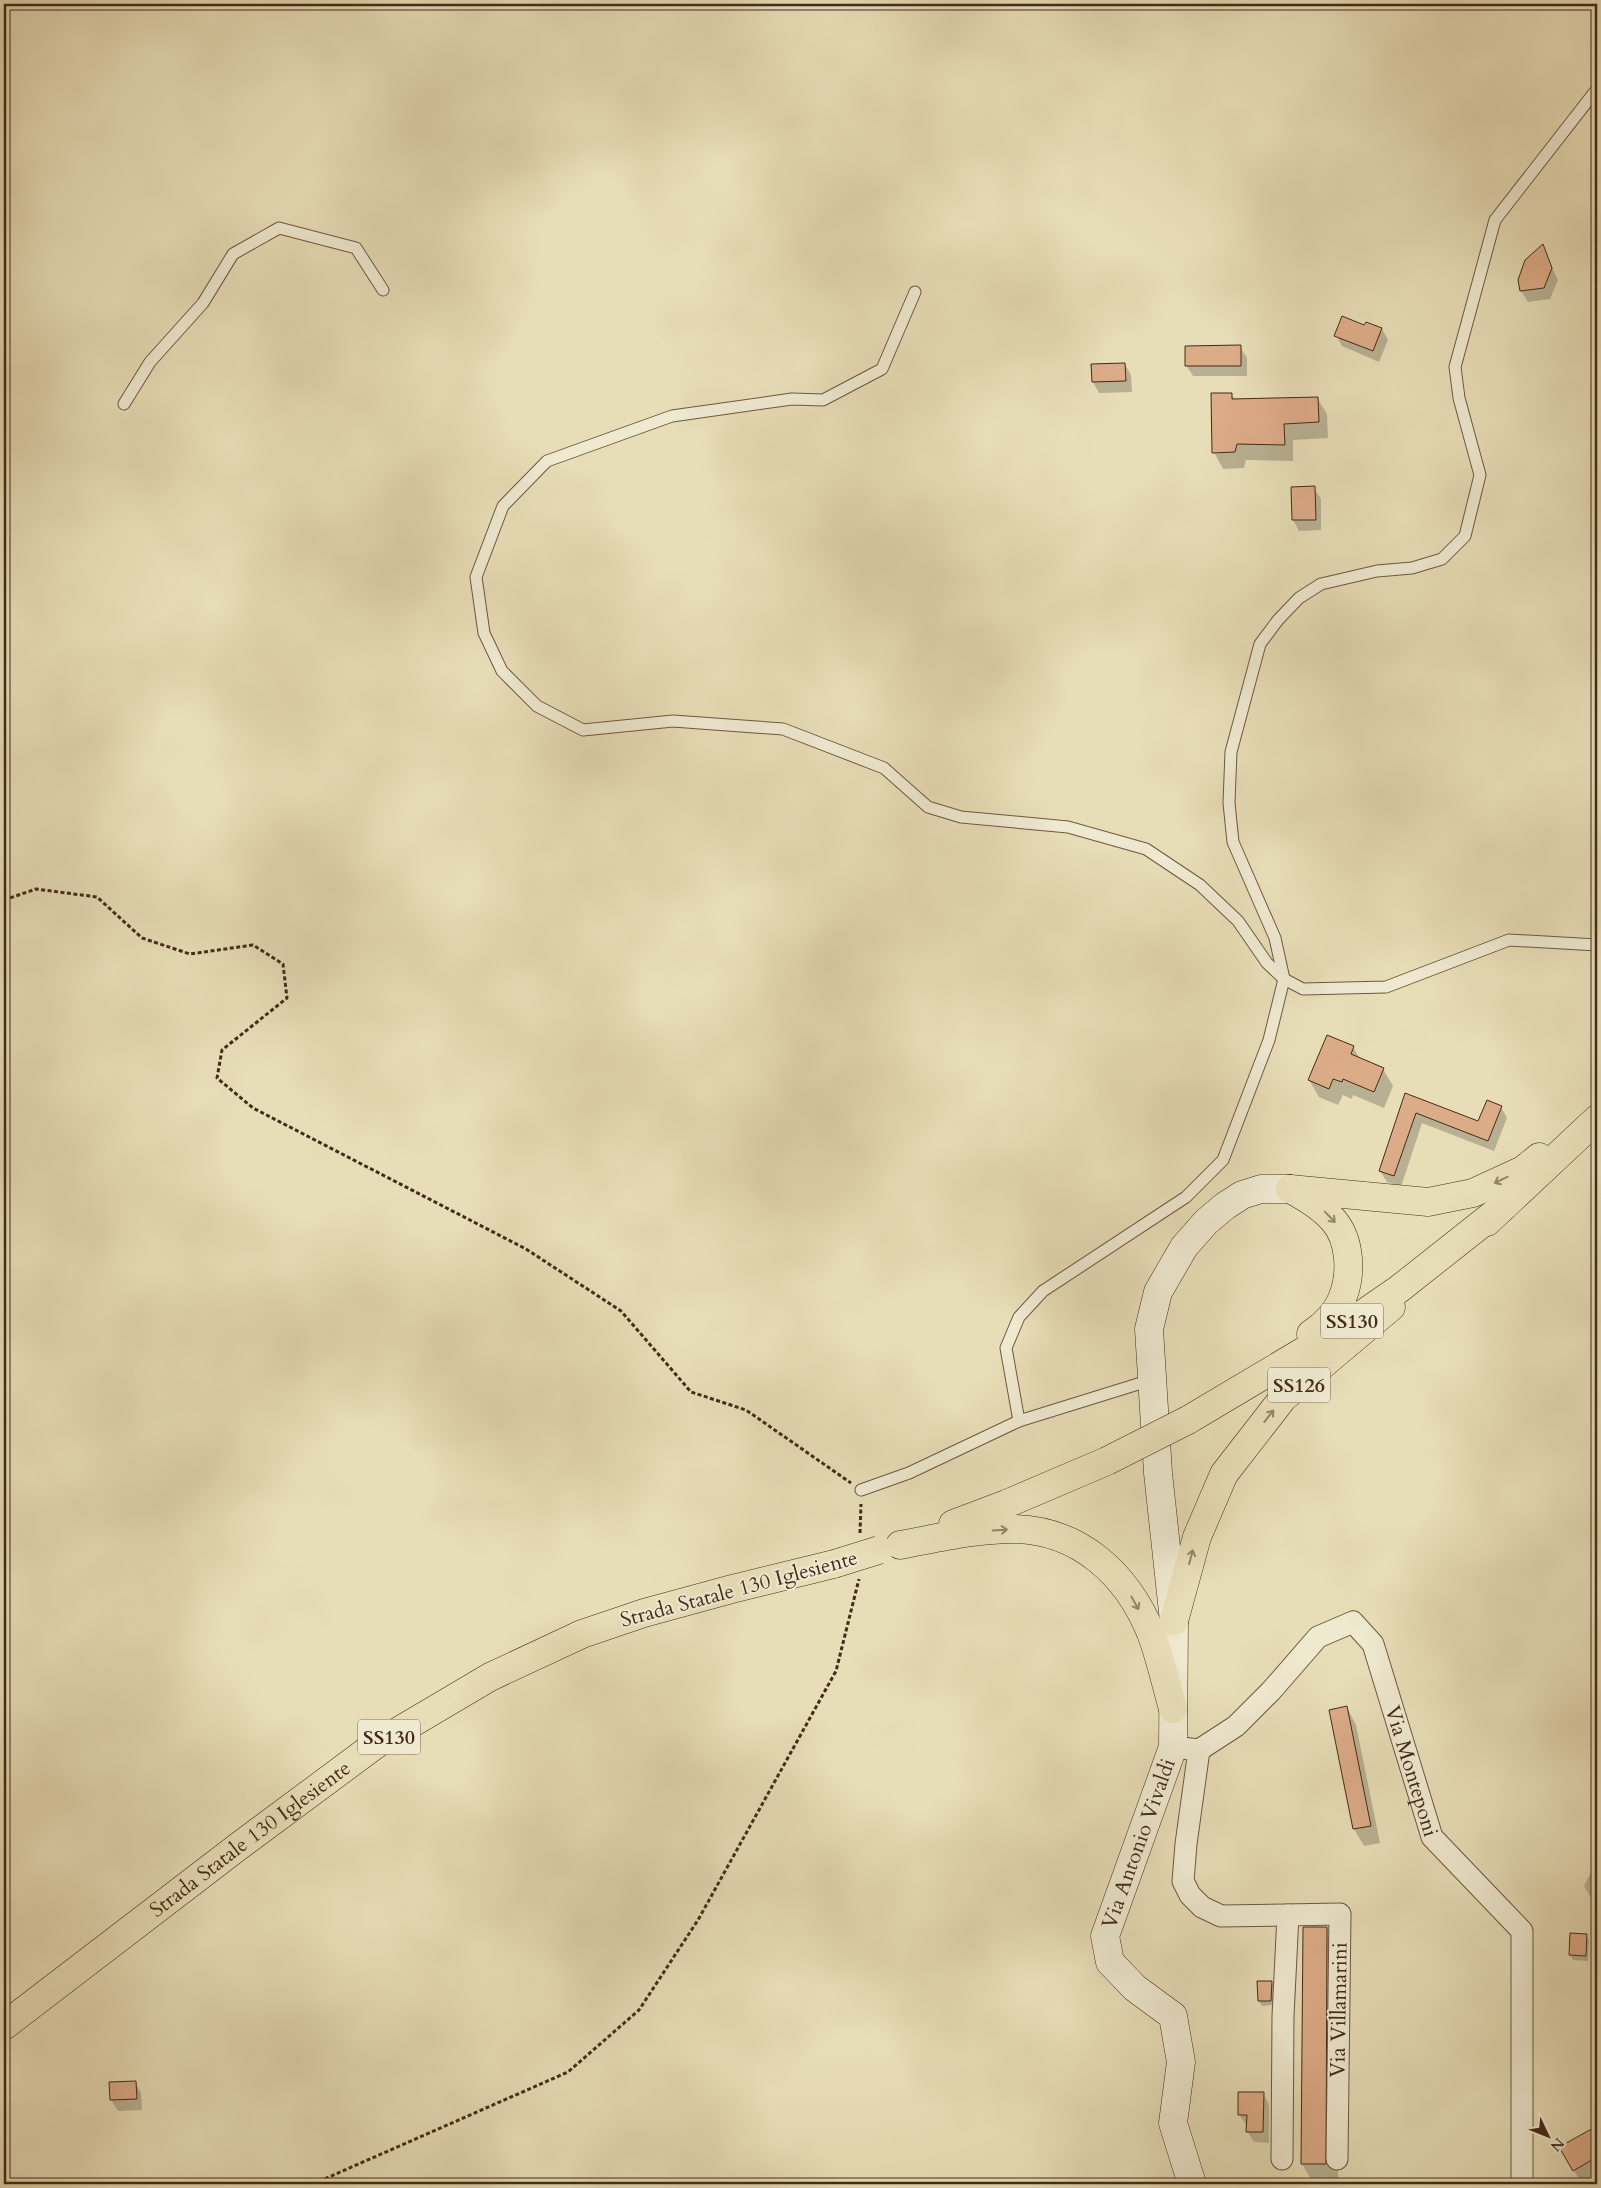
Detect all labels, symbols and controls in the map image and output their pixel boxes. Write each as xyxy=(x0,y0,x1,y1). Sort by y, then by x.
one-way arrow xyxy=(1494,1176,1509,1185)
one-way arrow xyxy=(1324,1211,1336,1223)
road number: SS130 xyxy=(1321,1304,1383,1338)
road number: SS126 xyxy=(1268,1368,1330,1402)
one-way arrow xyxy=(1264,1410,1275,1423)
one-way arrow xyxy=(992,1525,1008,1535)
street label: Strada Statale 130 Iglesiente xyxy=(617,1543,861,1635)
one-way arrow xyxy=(1187,1549,1197,1565)
one-way arrow xyxy=(1130,1595,1140,1610)
street label: Via Monteponi xyxy=(1378,1702,1446,1840)
road number: SS130 xyxy=(358,1720,420,1754)
street label: Strada Statale 130 Iglesiente xyxy=(143,1754,356,1924)
street label: Via Antonio Vivaldi xyxy=(1094,1754,1182,1933)
street label: Via Villamarini xyxy=(1323,1942,1355,2078)
north arrow xyxy=(1524,2110,1574,2160)
text: N xyxy=(1546,2134,1568,2155)

